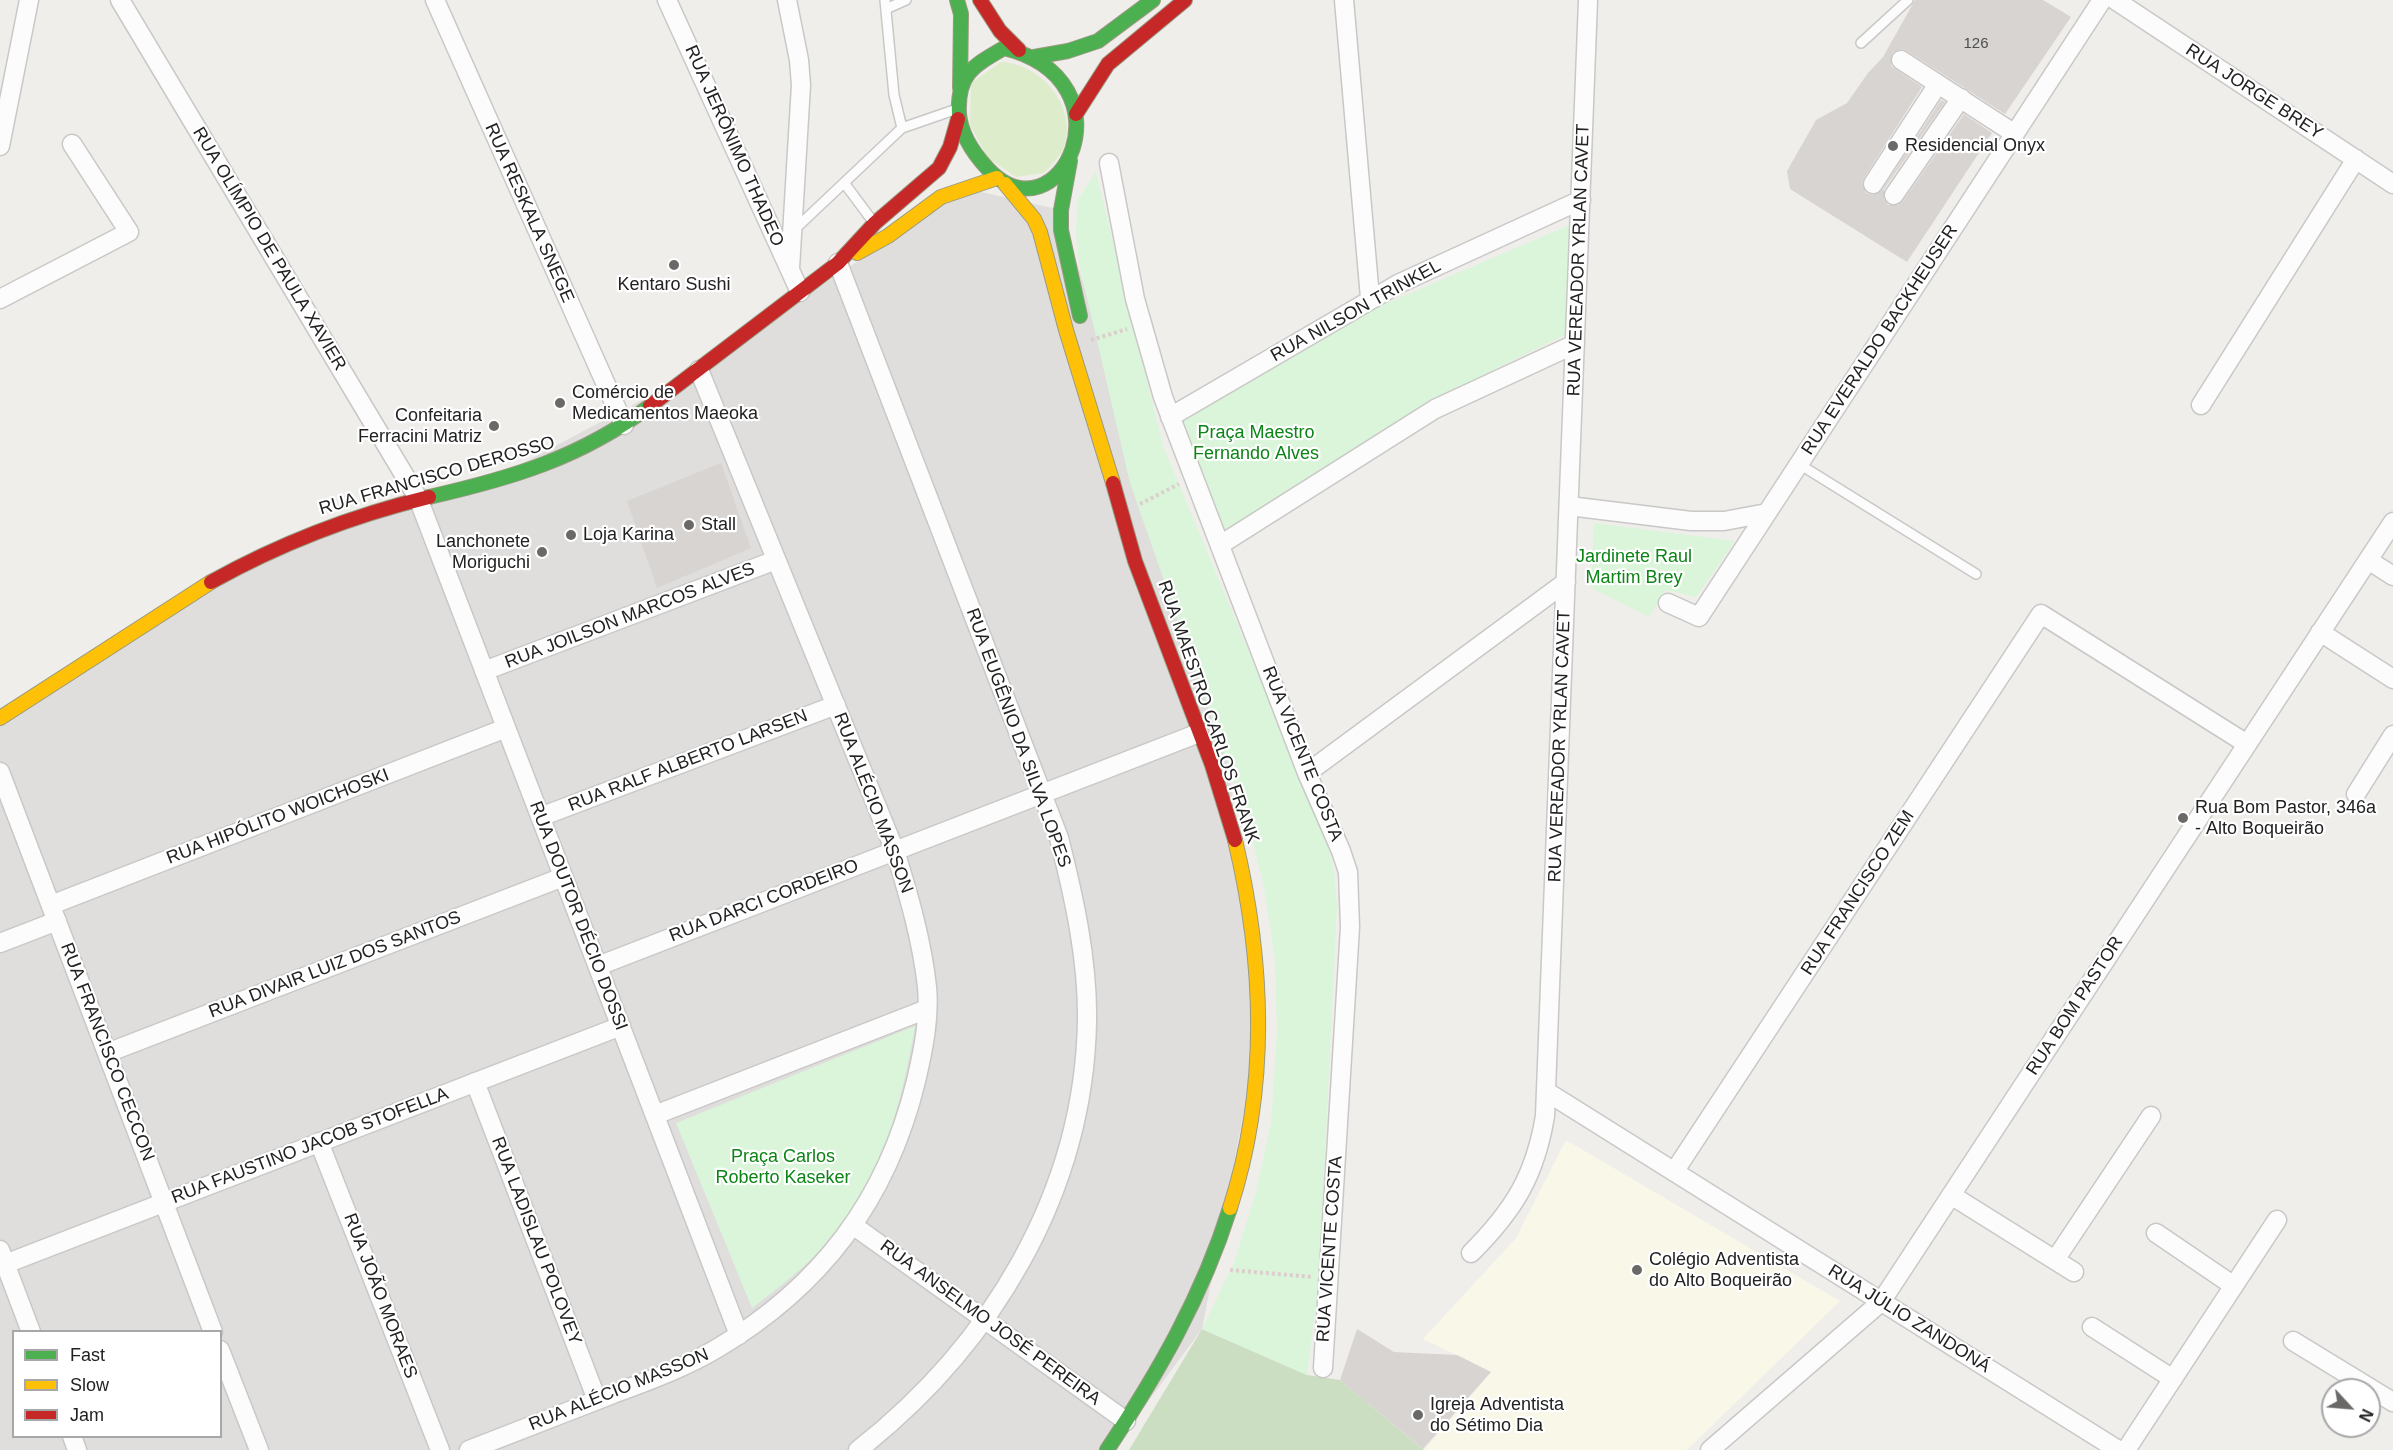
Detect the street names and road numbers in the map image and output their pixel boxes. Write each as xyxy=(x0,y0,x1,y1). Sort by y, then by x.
street label: RUA JORGE BREY xyxy=(2181,40,2327,144)
street label: RUA JERÔNIMO THADEO xyxy=(680,42,788,250)
street label: RUA RESKALA SNEGE xyxy=(480,120,578,306)
street label: RUA OLÍMPIO DE PAULA XAVIER xyxy=(188,123,350,375)
street label: RUA VEREADOR YRLAN CAVET xyxy=(1563,123,1595,397)
street label: RUA EVERALDO BACKHEUSER xyxy=(1797,221,1963,459)
street label: RUA NILSON TRINKEL xyxy=(1267,255,1445,367)
street label: RUA FRANCISCO DEROSSO xyxy=(317,432,557,520)
street label: RUA JOILSON MARCOS ALVES xyxy=(502,558,758,674)
street label: RUA MAESTRO CARLOS FRANK xyxy=(1153,578,1263,846)
street label: RUA EUGÊNIO DA SILVA LOPES xyxy=(961,605,1075,871)
street label: RUA VEREADOR YRLAN CAVET xyxy=(1544,609,1576,883)
street label: RUA VICENTE COSTA xyxy=(1257,663,1347,845)
street label: RUA RALF ALBERTO LARSEN xyxy=(565,705,811,817)
street label: RUA ALÉCIO MASSON xyxy=(829,709,917,897)
street label: RUA HIPÓLITO WOICHOSKI xyxy=(164,765,392,869)
street label: RUA DOUTOR DÉCIO DOSSI xyxy=(524,798,632,1034)
street label: RUA FRANCISCO ZEM xyxy=(1797,807,1919,979)
street label: RUA DARCI CORDEIRO xyxy=(666,855,862,947)
street label: RUA DIVAIR LUIZ DOS SANTOS xyxy=(206,907,464,1023)
street label: RUA BOM PASTOR xyxy=(2022,932,2128,1080)
street label: RUA FRANCISCO CECCON xyxy=(55,940,159,1164)
street label: RUA FAUSTINO JACOB STOFELLA xyxy=(169,1083,451,1209)
street label: RUA LADISLAU POLOVEY xyxy=(486,1134,586,1348)
street label: RUA VICENTE COSTA xyxy=(1313,1155,1347,1343)
street label: RUA JOÃO MORAES xyxy=(339,1210,421,1382)
street label: RUA ANSELMO JOSÉ PEREIRA xyxy=(876,1236,1104,1410)
street label: RUA JÚLIO ZANDONÁ xyxy=(1824,1260,1994,1378)
street label: RUA ALÉCIO MASSON xyxy=(526,1344,712,1436)

